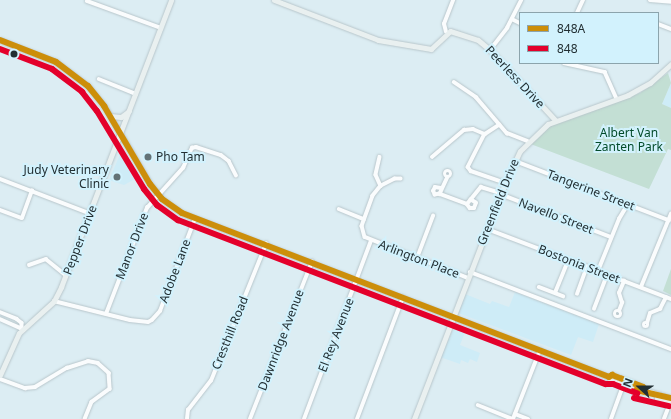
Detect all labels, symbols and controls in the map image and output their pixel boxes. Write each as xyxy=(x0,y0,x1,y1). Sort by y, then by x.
legend xyxy=(519,12,659,64)
text: 848A xyxy=(557,20,585,37)
text: 848 xyxy=(557,40,578,57)
street label: Peerless Drive xyxy=(482,43,548,111)
unlabelled marker xyxy=(9,49,19,59)
park label: Albert Van Zanten Park xyxy=(595,126,663,154)
place label: Pho Tam xyxy=(156,150,205,164)
marker: Pho Tam xyxy=(143,152,153,162)
street label: Greenfield Drive xyxy=(474,157,522,247)
place label: Judy Veterinary Clinic xyxy=(24,163,109,191)
street label: Tangerine Street xyxy=(545,167,637,213)
marker: Judy Veterinary Clinic xyxy=(112,172,122,182)
street label: Navello Street xyxy=(517,195,595,237)
street label: Pepper Drive xyxy=(60,203,100,277)
street label: Manor Drive xyxy=(113,211,151,281)
street label: Adobe Lane xyxy=(156,237,194,305)
street label: Arlington Place xyxy=(377,237,461,281)
street label: Bostonia Street xyxy=(536,242,622,286)
street label: Dawnridge Avenue xyxy=(255,287,307,393)
street label: Cresthill Road xyxy=(209,294,251,372)
street label: El Rey Avenue xyxy=(315,296,357,374)
north arrow xyxy=(619,367,659,407)
text: N xyxy=(619,376,636,389)

